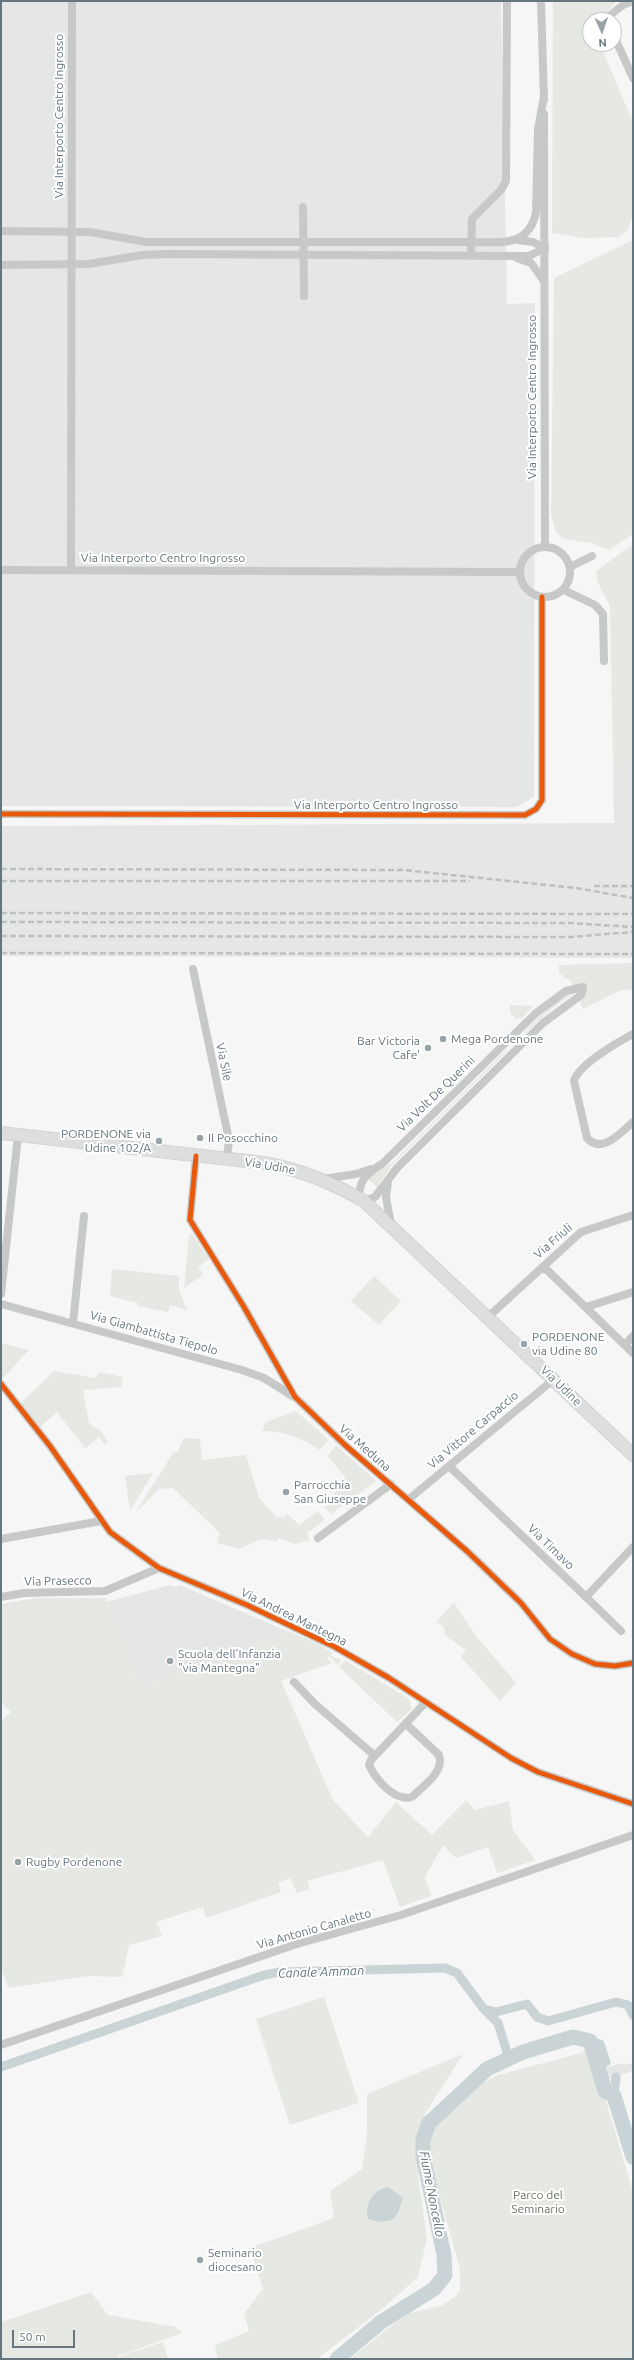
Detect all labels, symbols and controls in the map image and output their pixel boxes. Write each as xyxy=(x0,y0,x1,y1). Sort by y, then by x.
north arrow xyxy=(582,12,622,52)
street label: Via Interporto Centro Ingrosso xyxy=(52,34,66,198)
text: N xyxy=(598,37,607,49)
street label: Via Interporto Centro Ingrosso xyxy=(525,315,539,479)
street label: Via Interporto Centro Ingrosso xyxy=(81,551,245,565)
street label: Via Interporto Centro Ingrosso xyxy=(294,798,458,812)
place label: Mega Pordenone xyxy=(451,1032,543,1046)
place label: Bar Victoria Cafe' xyxy=(357,1034,420,1062)
marker: Mega Pordenone xyxy=(438,1034,448,1044)
street label: Via Sile xyxy=(213,1042,235,1082)
marker: Bar Victoria Cafe' xyxy=(423,1043,433,1053)
street label: Via Volt De Querini xyxy=(394,1053,478,1135)
place label: PORDENONE via Udine 102/A xyxy=(61,1127,151,1155)
place label: Il Posocchino xyxy=(208,1131,278,1145)
marker: Il Posocchino xyxy=(195,1133,205,1143)
marker: PORDENONE via Udine 102/A xyxy=(154,1136,164,1146)
street label: Via Udine xyxy=(243,1154,297,1178)
street label: Via Friuli xyxy=(531,1220,575,1262)
street label: Via Giambattista Tiepolo xyxy=(88,1308,220,1358)
place label: PORDENONE via Udine 80 xyxy=(532,1330,604,1358)
marker: PORDENONE via Udine 80 xyxy=(519,1339,529,1349)
street label: Via Udine xyxy=(537,1363,585,1409)
street label: Via Vittore Carpaccio xyxy=(425,1388,521,1472)
street label: Via Meduna xyxy=(336,1422,394,1474)
place label: Parrocchia San Giuseppe xyxy=(294,1478,366,1506)
marker: Parrocchia San Giuseppe xyxy=(281,1487,291,1497)
street label: Via Timavo xyxy=(525,1521,577,1573)
street label: Via Prasecco xyxy=(24,1573,92,1589)
street label: Via Andrea Mantegna xyxy=(239,1585,349,1649)
place label: Scuola dell’Infanzia "via Mantegna" xyxy=(178,1647,281,1675)
marker: Scuola dell’Infanzia "via Mantegna" xyxy=(165,1656,175,1666)
place label: Rugby Pordenone xyxy=(26,1855,122,1869)
marker: Rugby Pordenone xyxy=(13,1857,23,1867)
street label: Via Antonio Canaletto xyxy=(255,1906,373,1952)
water label: Canale Amman xyxy=(278,1963,364,1981)
water label: Fiume Noncello xyxy=(416,2150,448,2238)
park label: Parco del Seminario xyxy=(511,2188,565,2216)
place label: Seminario diocesano xyxy=(208,2246,262,2274)
marker: Seminario diocesano xyxy=(195,2255,205,2265)
scale bar xyxy=(14,2322,77,2348)
text: 50 m xyxy=(19,2330,46,2343)

